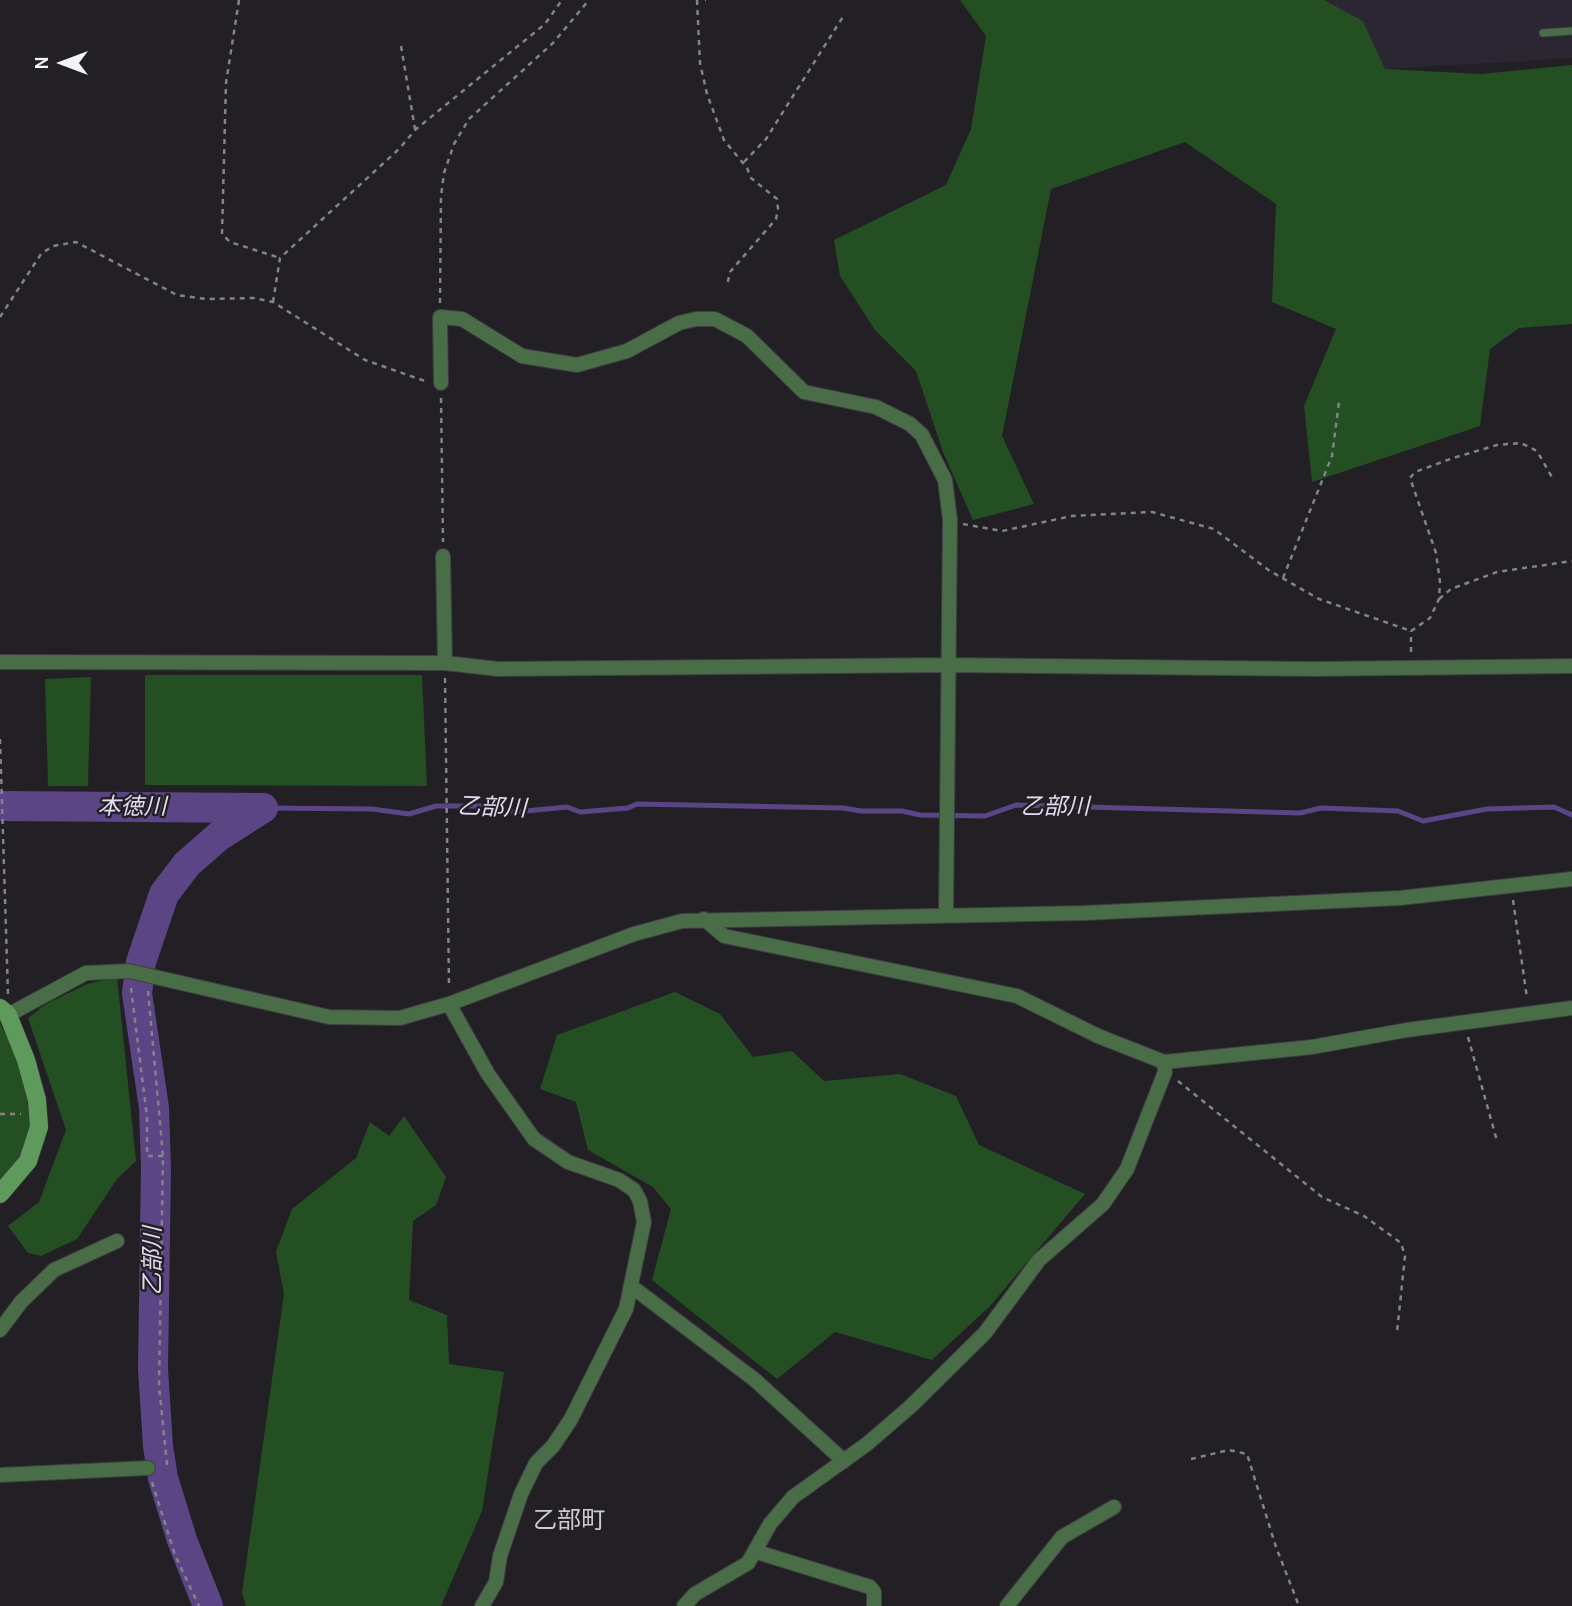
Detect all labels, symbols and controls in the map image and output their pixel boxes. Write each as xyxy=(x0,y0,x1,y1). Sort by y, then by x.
north arrow xyxy=(28,28,98,98)
text: N xyxy=(31,56,53,70)
water label: 本徳川 xyxy=(98,793,166,821)
water label: 乙部川 xyxy=(457,793,527,823)
water label: 乙部川 xyxy=(1021,793,1089,821)
water label: 乙部川 xyxy=(139,1227,167,1295)
district label: 乙部町 xyxy=(533,1507,605,1535)

